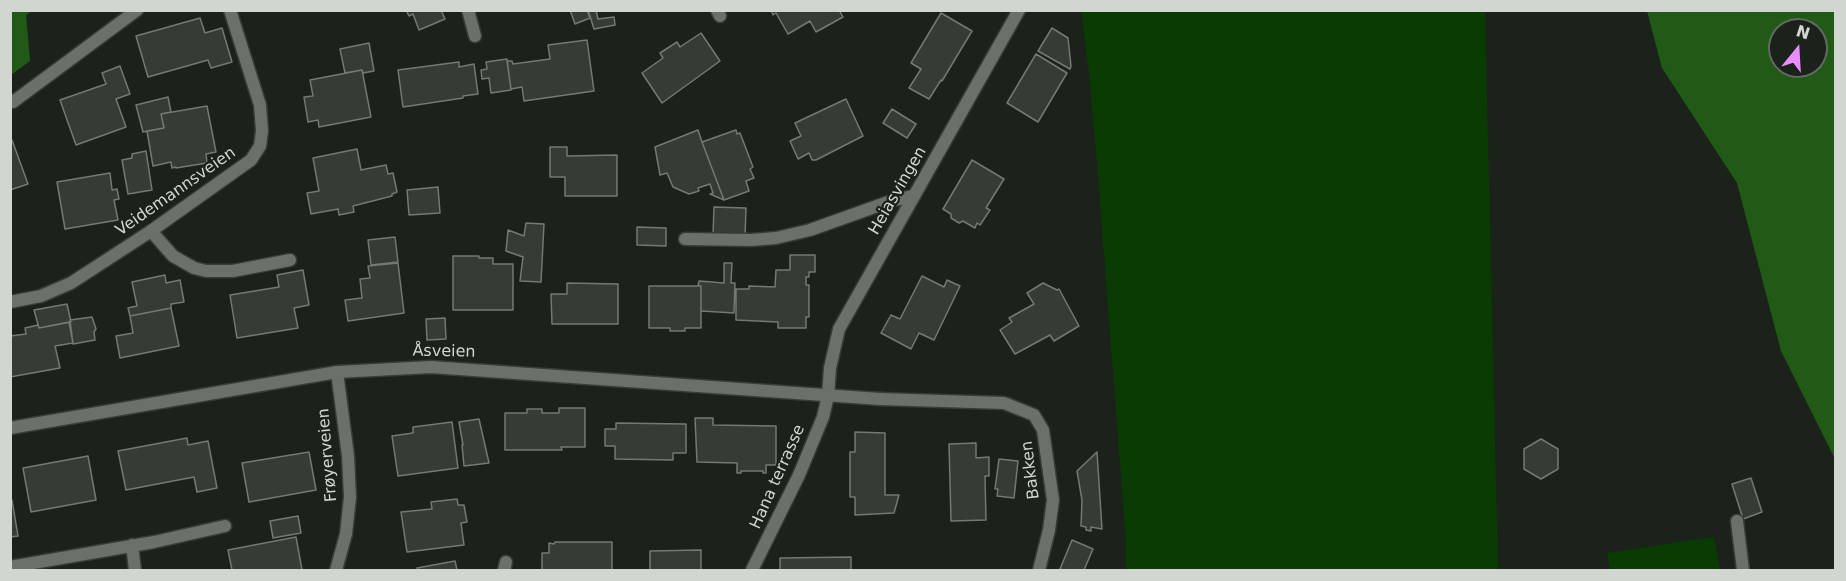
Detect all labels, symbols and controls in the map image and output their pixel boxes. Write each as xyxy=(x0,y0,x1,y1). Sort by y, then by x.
north arrow xyxy=(1768,18,1828,78)
text: N xyxy=(1794,21,1812,43)
street label: Veidemannsveien xyxy=(112,143,240,241)
street label: Heiasvingen xyxy=(865,143,931,239)
street label: Åsveien xyxy=(412,342,476,362)
street label: Frøyerveien xyxy=(314,407,342,503)
street label: Hana terrasse xyxy=(746,422,810,532)
street label: Bakken xyxy=(1018,440,1044,500)

